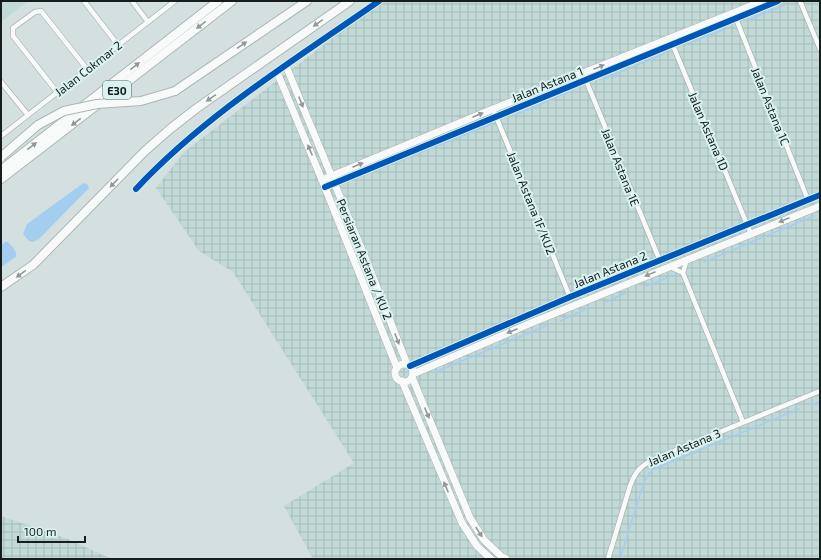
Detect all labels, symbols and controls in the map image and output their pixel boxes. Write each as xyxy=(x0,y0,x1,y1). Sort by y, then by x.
one-way arrow xyxy=(313,19,323,27)
one-way arrow xyxy=(196,21,206,29)
street label: Jalan Cokmar 2 xyxy=(52,37,125,99)
one-way arrow xyxy=(237,41,247,49)
one-way arrow xyxy=(129,62,140,70)
street label: Jalan Astana 1 xyxy=(509,63,585,105)
one-way arrow xyxy=(593,63,605,69)
street label: Jalan Astana 1C xyxy=(749,65,793,147)
road number: E30 xyxy=(103,81,131,99)
street label: Jalan Astana 1D xyxy=(686,90,732,172)
one-way arrow xyxy=(206,94,217,102)
one-way arrow xyxy=(298,96,304,108)
one-way arrow xyxy=(473,112,484,118)
one-way arrow xyxy=(71,117,82,126)
street label: Jalan Astana 1E xyxy=(599,126,643,208)
one-way arrow xyxy=(26,141,37,150)
one-way arrow xyxy=(306,143,312,155)
street label: Jalan Astana 1F/KU2 xyxy=(505,150,559,257)
one-way arrow xyxy=(353,162,365,168)
one-way arrow xyxy=(109,178,118,188)
street label: Persiaran Astana / KU 2 xyxy=(334,197,396,322)
one-way arrow xyxy=(777,218,789,224)
street label: Jalan Astana 2 xyxy=(571,248,649,290)
one-way arrow xyxy=(16,270,26,278)
one-way arrow xyxy=(644,272,656,278)
one-way arrow xyxy=(506,328,517,334)
one-way arrow xyxy=(394,334,400,345)
one-way arrow xyxy=(424,408,430,420)
street label: Jalan Astana 3 xyxy=(645,425,723,469)
one-way arrow xyxy=(443,480,449,492)
scale bar xyxy=(18,518,85,544)
text: 100 m xyxy=(24,524,56,538)
one-way arrow xyxy=(475,527,483,537)

